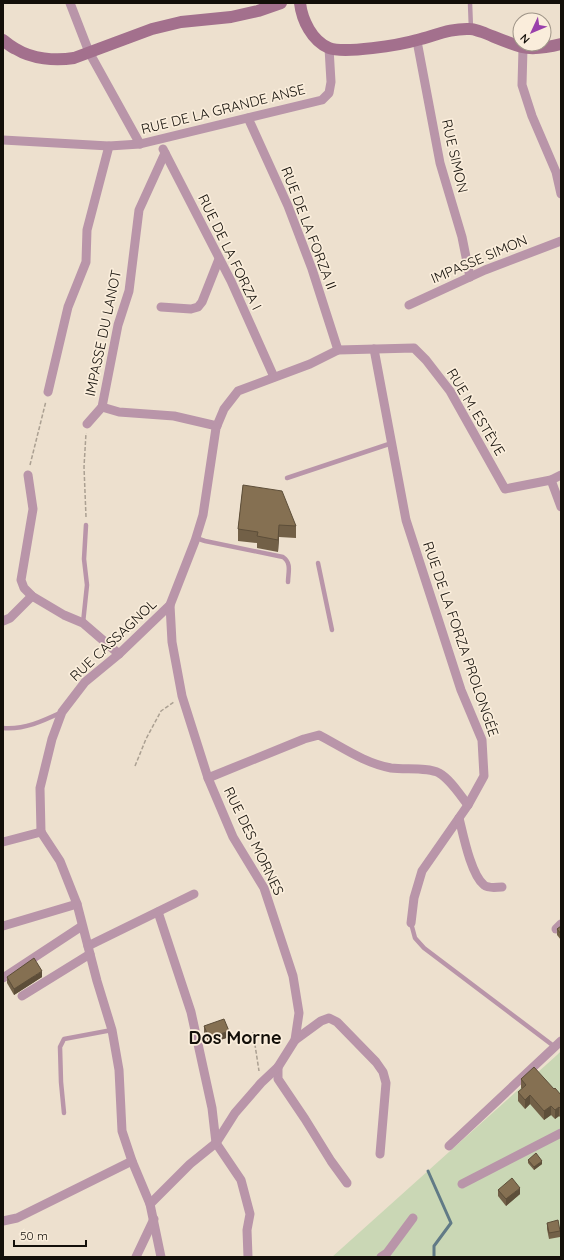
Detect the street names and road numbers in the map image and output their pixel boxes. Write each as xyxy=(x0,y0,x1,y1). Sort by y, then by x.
street label: RUE DE LA GRANDE ANSE xyxy=(139,80,307,138)
street label: RUE SIMON xyxy=(438,117,472,195)
street label: RUE DE LA FORZA II xyxy=(277,164,341,292)
street label: RUE DE LA FORZA I xyxy=(194,191,266,313)
street label: IMPASSE SIMON xyxy=(428,231,530,287)
street label: IMPASSE DU LANOT xyxy=(81,268,125,398)
street label: RUE M. ESTÈVE xyxy=(443,365,509,459)
street label: RUE DE LA FORZA PROLONGÉE xyxy=(419,539,503,739)
street label: RUE CASSAGNOL xyxy=(66,595,161,685)
street label: RUE DES MORNES xyxy=(220,784,288,898)

